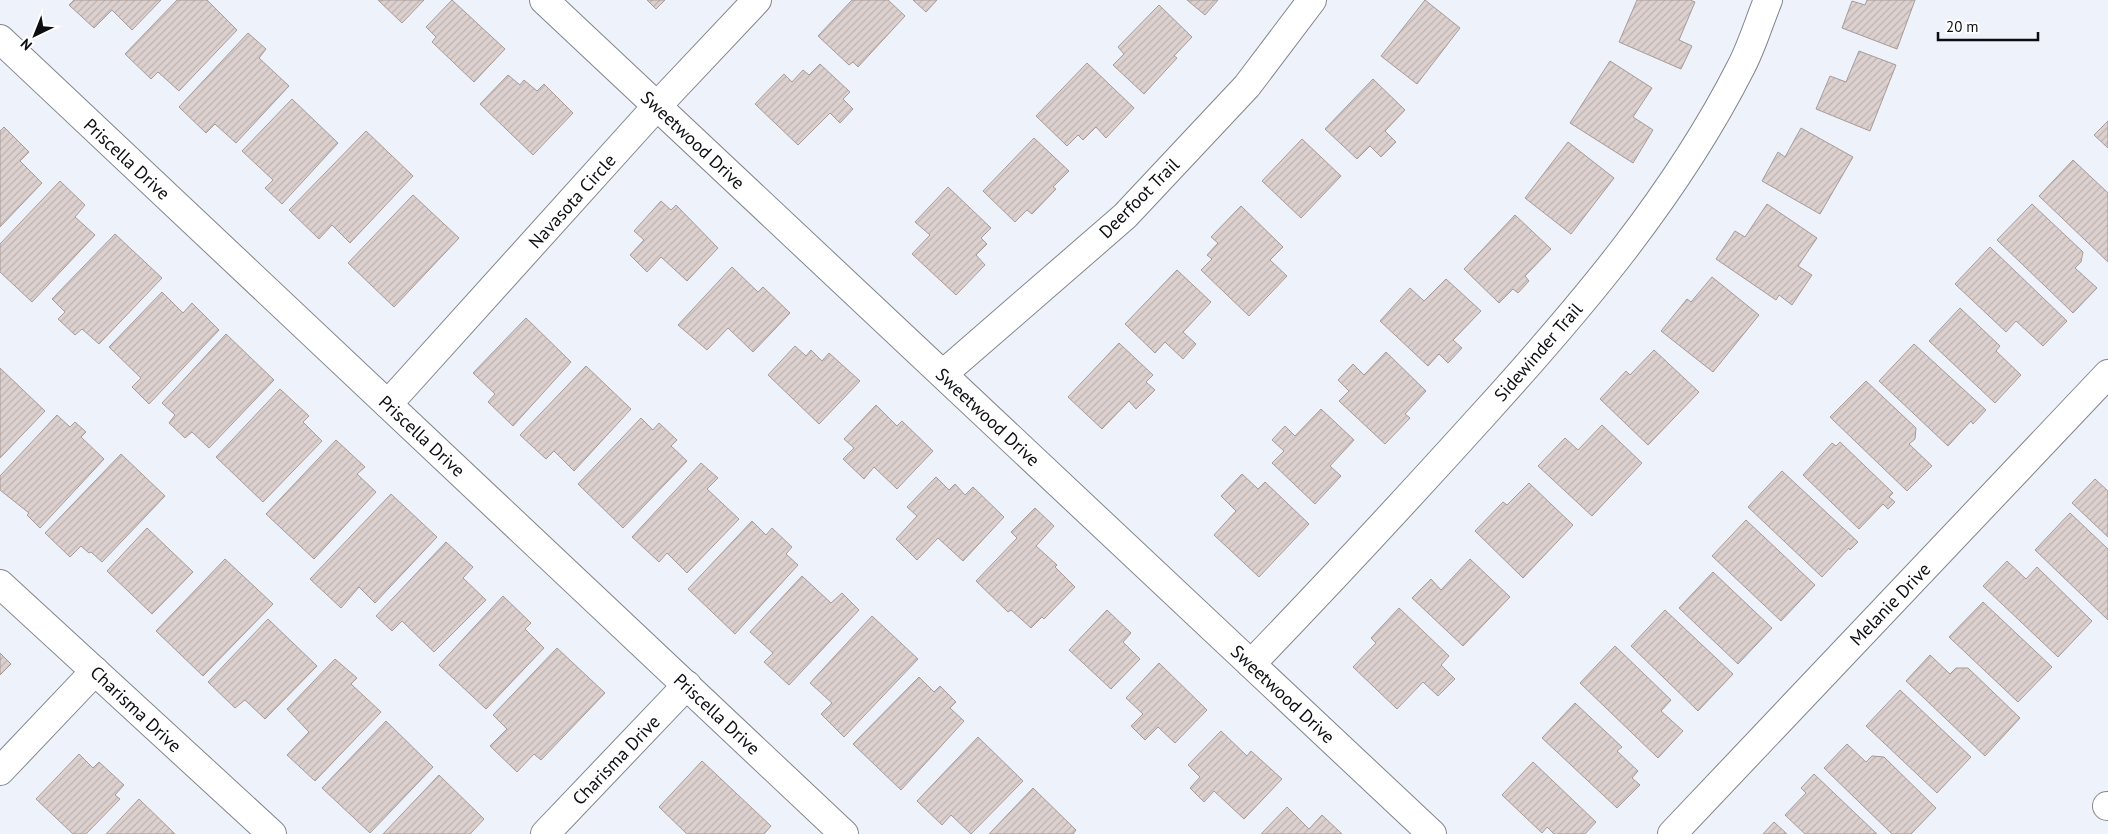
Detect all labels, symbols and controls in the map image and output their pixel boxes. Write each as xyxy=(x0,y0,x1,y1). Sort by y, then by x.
north arrow xyxy=(10,10,60,60)
scale bar xyxy=(1938,10,2038,42)
text: 20 m xyxy=(1946,17,1979,36)
text: N xyxy=(17,35,36,54)
street label: Sweetwood Drive xyxy=(636,86,750,194)
street label: Priscella Drive xyxy=(79,113,175,205)
street label: Navasota Circle xyxy=(523,149,621,253)
street label: Deerfoot Trail xyxy=(1094,152,1185,243)
street label: Sidewinder Trail xyxy=(1489,297,1588,406)
street label: Sweetwood Drive xyxy=(931,363,1045,471)
street label: Priscella Drive xyxy=(374,390,470,482)
street label: Melanie Drive xyxy=(1845,558,1935,650)
street label: Sweetwood Drive xyxy=(1226,640,1340,748)
street label: Charisma Drive xyxy=(86,661,186,757)
street label: Priscella Drive xyxy=(669,668,765,760)
street label: Charisma Drive xyxy=(567,710,665,810)

